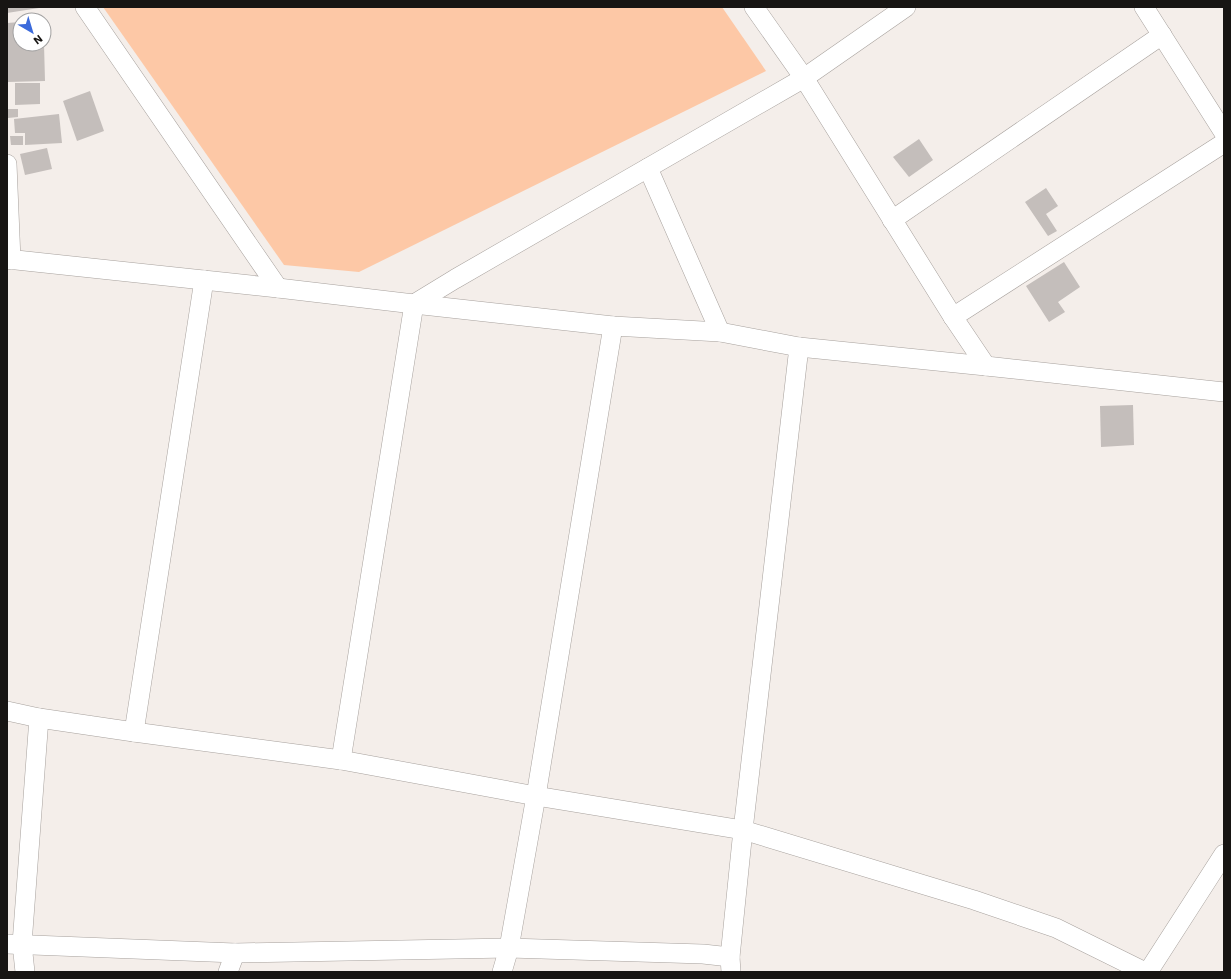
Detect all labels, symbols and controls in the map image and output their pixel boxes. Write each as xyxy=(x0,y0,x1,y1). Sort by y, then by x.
north arrow xyxy=(12,12,52,52)
text: N xyxy=(31,32,45,47)

